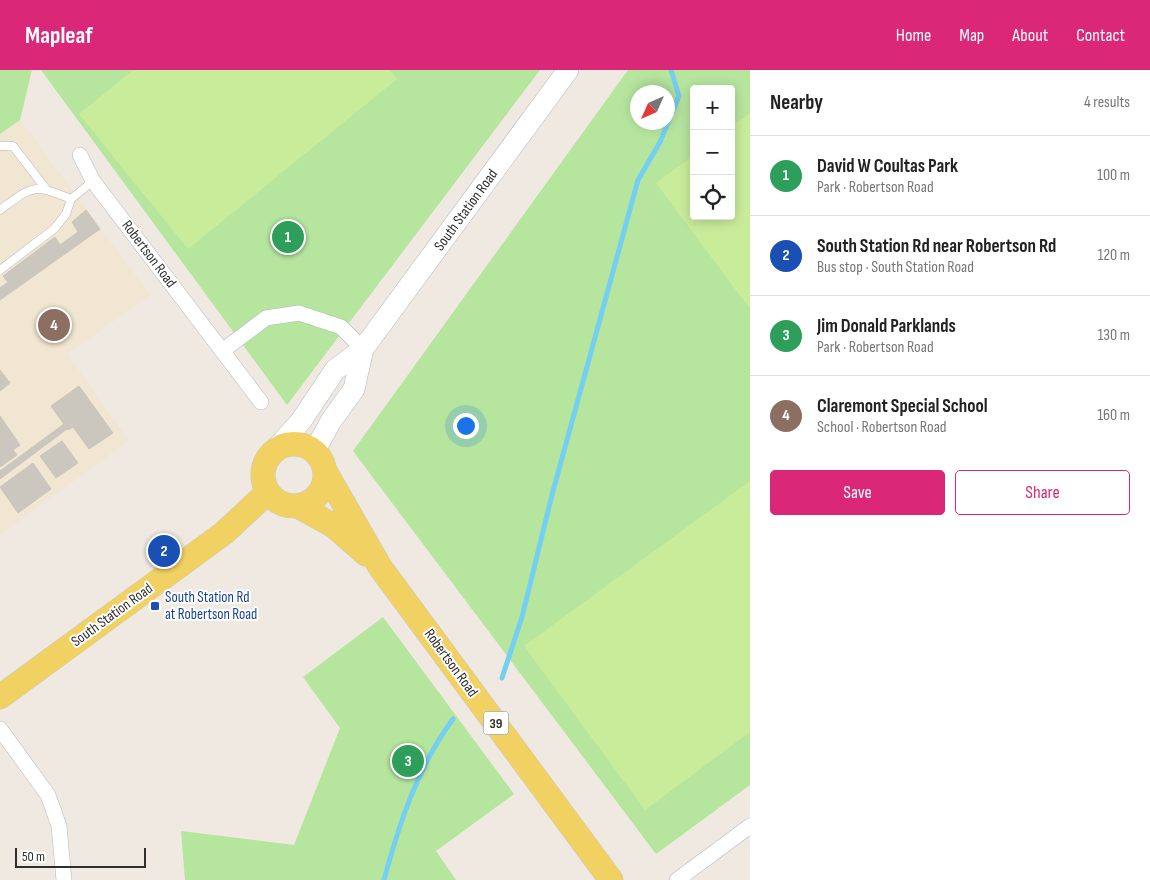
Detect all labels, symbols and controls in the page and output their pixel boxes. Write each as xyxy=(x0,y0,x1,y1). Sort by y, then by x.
text: Mapleaf xyxy=(25,21,93,50)
text: Home xyxy=(896,25,931,46)
text: Map xyxy=(959,25,984,46)
text: About xyxy=(1012,25,1048,46)
text: Contact xyxy=(1076,25,1125,46)
north arrow xyxy=(630,85,675,130)
map controls xyxy=(690,85,735,220)
button: + xyxy=(690,85,735,130)
text: Nearby xyxy=(770,90,823,115)
text: 4 results xyxy=(1084,93,1130,112)
button: − xyxy=(690,130,735,175)
text: David W Coultas Park xyxy=(817,155,958,178)
street label: South Station Road xyxy=(430,165,502,255)
text: 1 xyxy=(783,166,789,185)
text: 100 m xyxy=(1097,166,1130,185)
button: locate xyxy=(690,175,735,220)
text: Park · Robertson Road xyxy=(817,178,934,197)
street label: Robertson Road xyxy=(117,216,181,292)
pin: 1 xyxy=(272,218,304,256)
text: South Station Rd near Robertson Rd xyxy=(817,235,1056,258)
text: 2 xyxy=(782,246,790,265)
text: 120 m xyxy=(1098,246,1130,265)
text: Bus stop · South Station Road xyxy=(817,258,974,277)
pin: 4 xyxy=(38,306,70,344)
text: Jim Donald Parklands xyxy=(817,315,956,338)
text: 3 xyxy=(782,326,790,345)
text: 130 m xyxy=(1098,326,1130,345)
text: Park · Robertson Road xyxy=(817,338,934,357)
text: Claremont Special School xyxy=(817,395,988,418)
text: 4 xyxy=(782,406,790,425)
text: 160 m xyxy=(1097,406,1130,425)
your location xyxy=(453,413,479,439)
text: School · Robertson Road xyxy=(817,418,947,437)
button: Save xyxy=(770,470,945,515)
button: Share xyxy=(955,470,1130,515)
pin: 2 xyxy=(148,532,180,570)
street label: South Station Road xyxy=(67,579,157,651)
place label: South Station Rd at Robertson Road xyxy=(165,588,257,624)
marker: South Station Rd at Robertson Road xyxy=(149,600,161,612)
street label: Robertson Road xyxy=(420,625,482,701)
road number: 39 xyxy=(484,711,508,734)
pin: 3 xyxy=(392,742,424,780)
scale bar xyxy=(15,845,146,868)
text: 50 m xyxy=(22,848,45,865)

